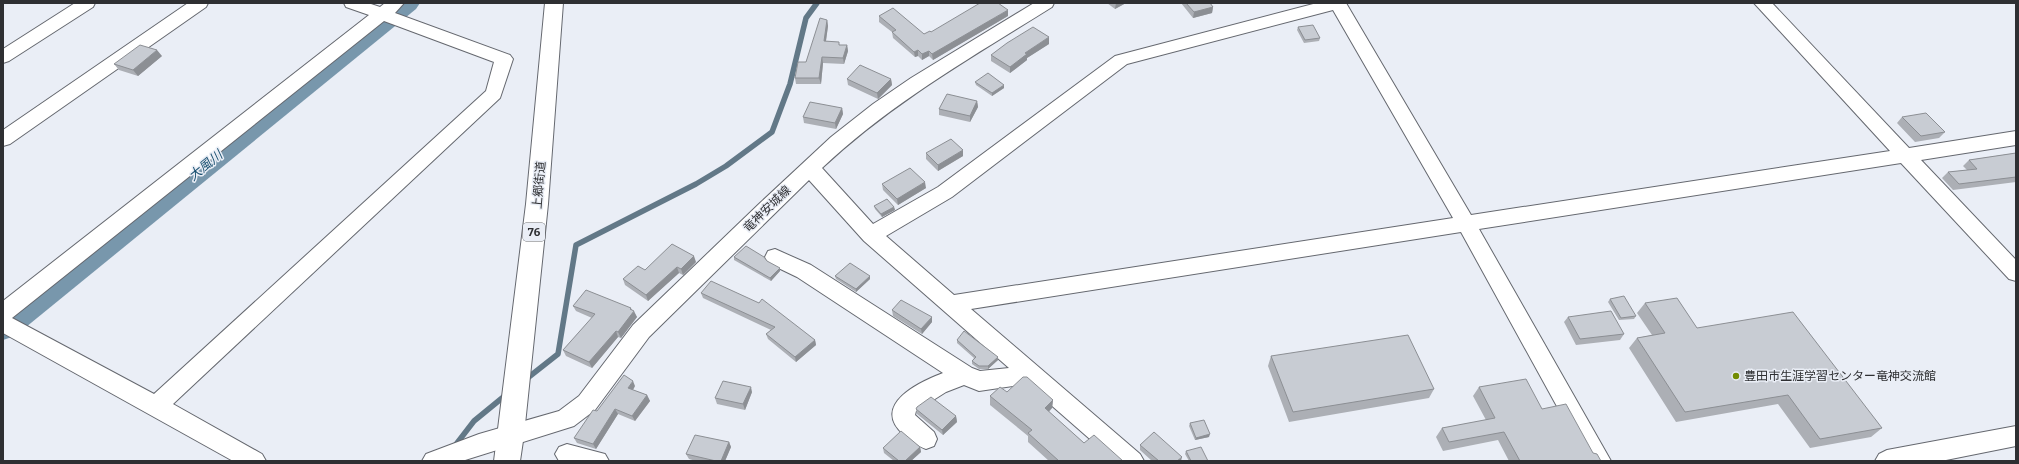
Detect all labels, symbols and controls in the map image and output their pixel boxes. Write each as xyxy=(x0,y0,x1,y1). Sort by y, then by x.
water label: 大風川 xyxy=(185,146,227,183)
street label: 上郷街道 xyxy=(530,160,548,210)
street label: 竜神安城線 xyxy=(741,183,793,235)
road number: 76 xyxy=(523,223,545,241)
place label: 豊田市生涯学習センター竜神交流館 xyxy=(1744,369,1936,383)
marker: 豊田市生涯学習センター竜神交流館 xyxy=(1731,371,1741,381)

